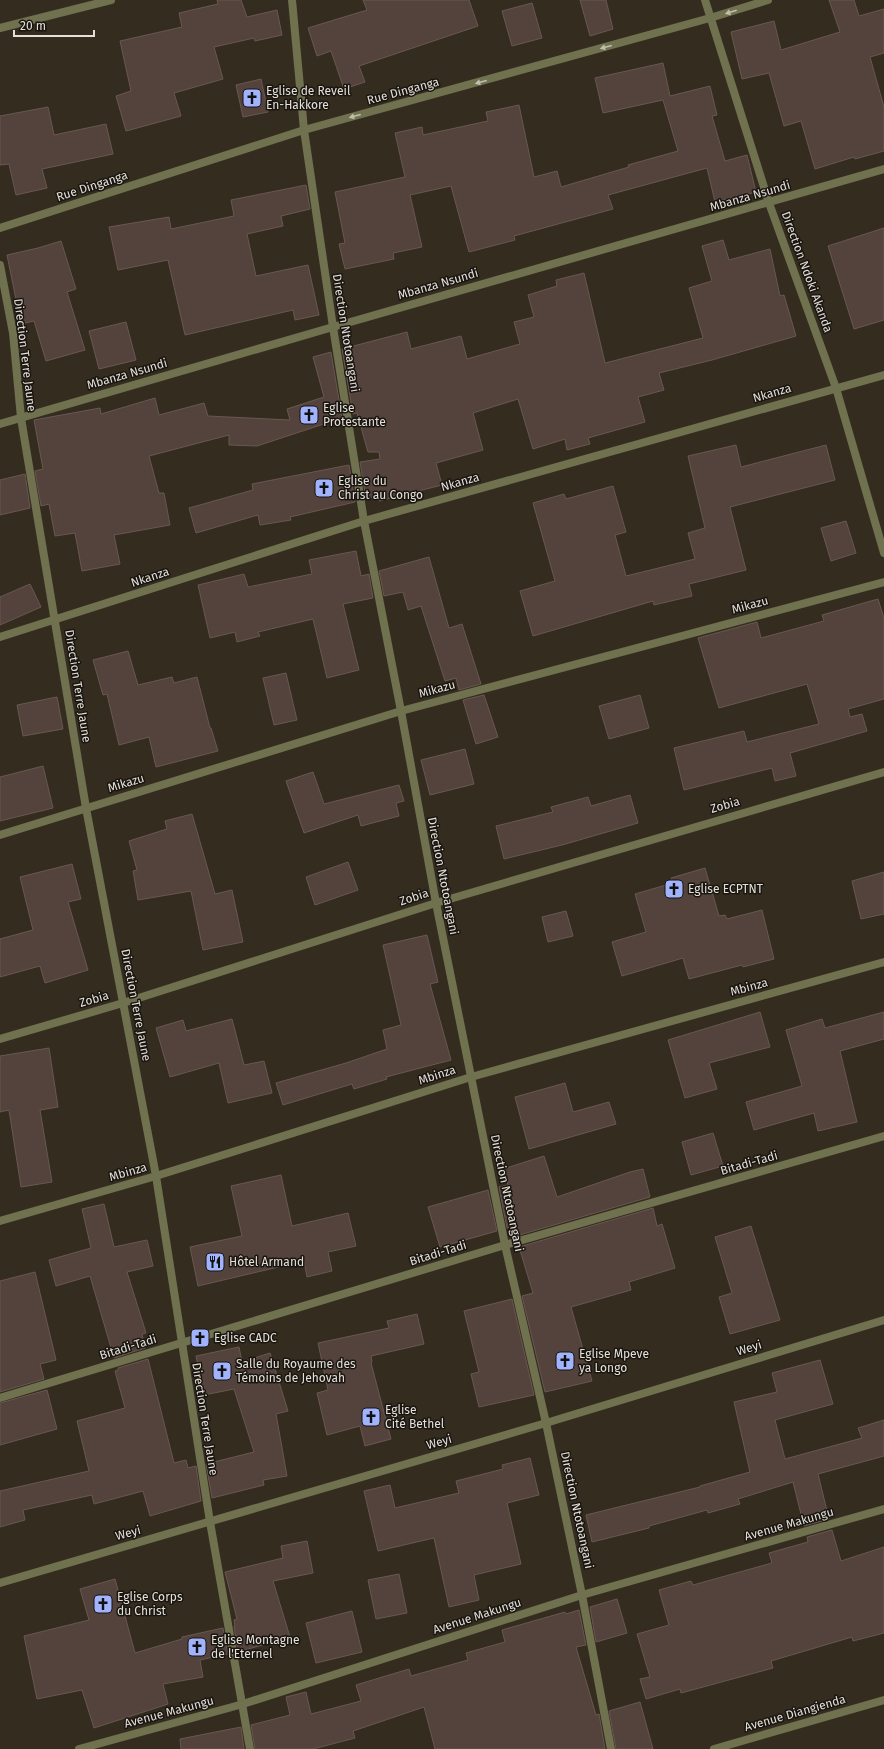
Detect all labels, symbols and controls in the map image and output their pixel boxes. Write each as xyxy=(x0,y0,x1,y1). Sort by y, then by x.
one-way arrow xyxy=(725,9,737,15)
scale bar xyxy=(14,12,94,38)
text: 20 m xyxy=(20,19,46,33)
one-way arrow xyxy=(600,44,612,50)
street label: Rue Dinganga xyxy=(365,75,441,107)
one-way arrow xyxy=(474,79,486,85)
place label: Eglise de Reveil En-Hakkore xyxy=(266,84,351,112)
church icon: Eglise de Reveil En-Hakkore xyxy=(241,87,263,109)
one-way arrow xyxy=(349,113,361,119)
street label: Rue Dinganga xyxy=(55,168,129,204)
street label: Mbanza Nsundi xyxy=(708,178,792,214)
street label: Direction Ndoki Akanda xyxy=(779,210,835,334)
street label: Mbanza Nsundi xyxy=(396,266,480,302)
street label: Direction Ntotoangani xyxy=(330,273,362,393)
street label: Direction Terre Jaune xyxy=(11,298,39,412)
street label: Mbanza Nsundi xyxy=(85,356,169,392)
street label: Nkanza xyxy=(751,381,793,405)
place label: Eglise Protestante xyxy=(323,401,386,429)
church icon: Eglise Protestante xyxy=(298,404,320,426)
street label: Nkanza xyxy=(439,470,481,494)
place label: Eglise du Christ au Congo xyxy=(338,474,423,502)
church icon: Eglise du Christ au Congo xyxy=(313,477,335,499)
street label: Nkanza xyxy=(129,564,171,590)
street label: Mikazu xyxy=(730,593,770,617)
street label: Direction Terre Jaune xyxy=(62,629,94,743)
street label: Mikazu xyxy=(417,677,457,701)
street label: Mikazu xyxy=(106,771,146,795)
street label: Zobia xyxy=(709,794,741,816)
street label: Direction Ntotoangani xyxy=(425,816,461,936)
church icon: Eglise ECPTNT xyxy=(663,878,685,900)
place label: Eglise ECPTNT xyxy=(688,882,764,896)
street label: Zobia xyxy=(398,886,430,908)
street label: Direction Terre Jaune xyxy=(118,948,154,1062)
street label: Mbinza xyxy=(729,975,769,999)
street label: Zobia xyxy=(78,988,110,1010)
street label: Mbinza xyxy=(417,1062,457,1088)
street label: Direction Ntotoangani xyxy=(488,1133,526,1253)
street label: Bitadi-Tadi xyxy=(719,1148,779,1178)
street label: Mbinza xyxy=(108,1160,148,1184)
street label: Bitadi-Tadi xyxy=(408,1238,468,1268)
restaurant icon: Hôtel Armand xyxy=(204,1251,226,1273)
place label: Hôtel Armand xyxy=(229,1255,304,1269)
church icon: Eglise CADC xyxy=(189,1327,211,1349)
place label: Eglise CADC xyxy=(214,1331,277,1345)
street label: Bitadi-Tadi xyxy=(98,1332,158,1362)
street label: Weyi xyxy=(735,1338,763,1358)
place label: Eglise Mpeve ya Longo xyxy=(579,1347,649,1375)
church icon: Eglise Mpeve ya Longo xyxy=(554,1350,576,1372)
place label: Salle du Royaume des Témoins de Jehovah xyxy=(236,1357,356,1385)
church icon: Salle du Royaume des Témoins de Jehovah xyxy=(211,1360,233,1382)
street label: Direction Terre Jaune xyxy=(189,1362,221,1476)
place label: Eglise Cité Bethel xyxy=(385,1403,445,1431)
church icon: Eglise Cité Bethel xyxy=(360,1406,382,1428)
street label: Weyi xyxy=(425,1432,453,1452)
street label: Direction Ntotoangani xyxy=(558,1450,596,1570)
street label: Avenue Makungu xyxy=(743,1505,835,1543)
street label: Weyi xyxy=(114,1523,142,1543)
place label: Eglise Corps du Christ xyxy=(117,1590,183,1618)
church icon: Eglise Corps du Christ xyxy=(92,1593,114,1615)
street label: Avenue Makungu xyxy=(431,1595,523,1637)
place label: Eglise Montagne de l'Eternel xyxy=(211,1633,300,1661)
church icon: Eglise Montagne de l'Eternel xyxy=(186,1636,208,1658)
street label: Avenue Diangienda xyxy=(743,1692,847,1734)
street label: Avenue Makungu xyxy=(123,1693,215,1731)

